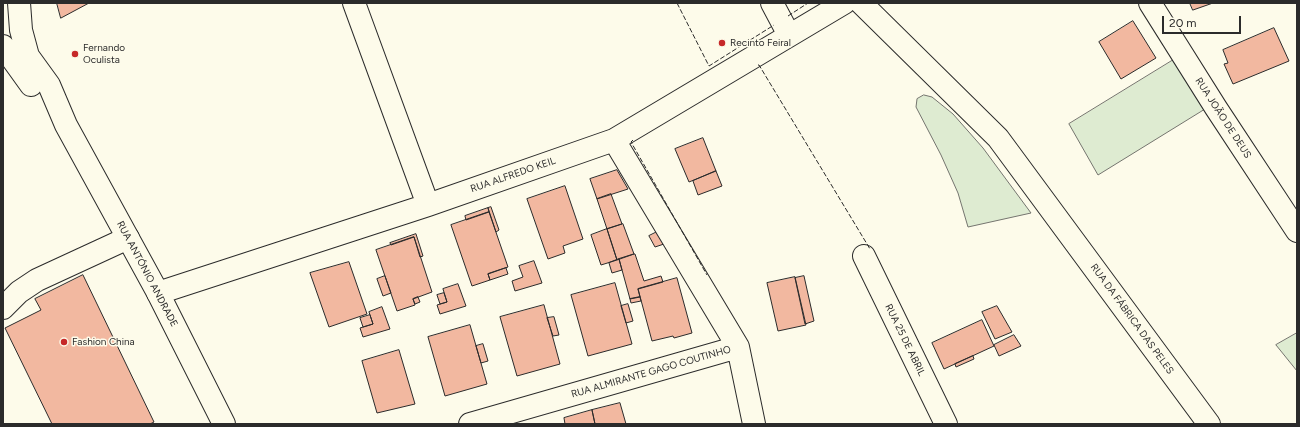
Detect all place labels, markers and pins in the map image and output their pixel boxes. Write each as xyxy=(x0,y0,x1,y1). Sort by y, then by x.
place label: Recinto Feiral xyxy=(730,37,791,49)
marker: Recinto Feiral xyxy=(717,38,727,48)
place label: Fernando Oculista xyxy=(83,42,125,66)
marker: Fernando Oculista xyxy=(70,49,80,59)
place label: Fashion China xyxy=(72,336,135,348)
marker: Fashion China xyxy=(59,337,69,347)

